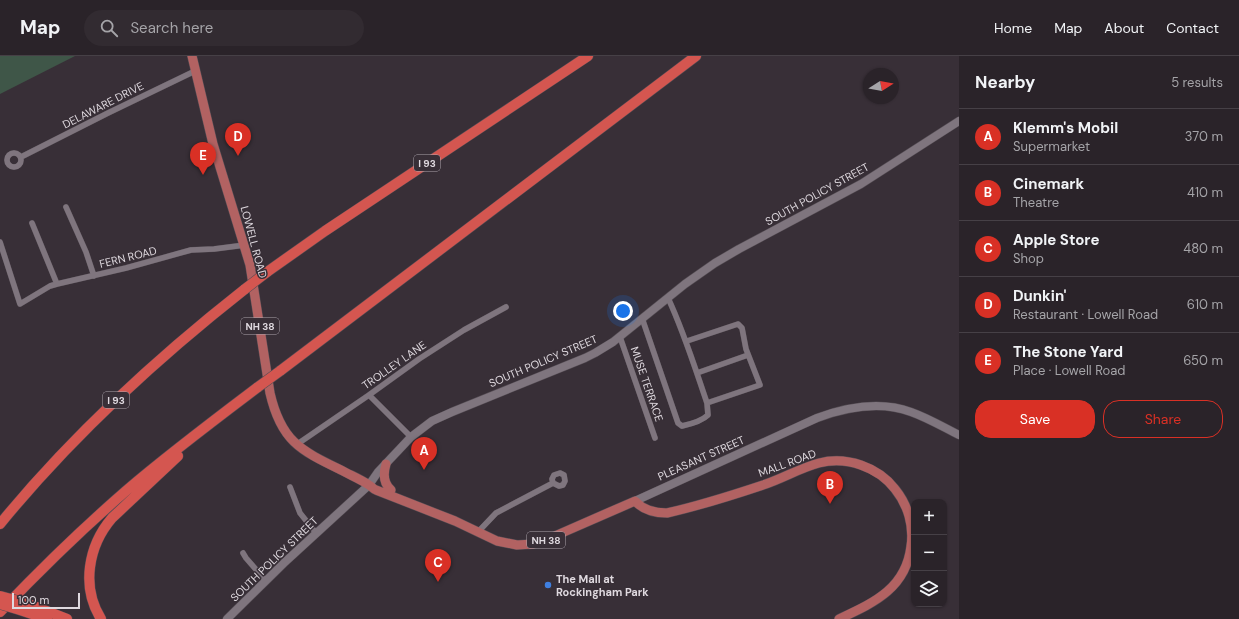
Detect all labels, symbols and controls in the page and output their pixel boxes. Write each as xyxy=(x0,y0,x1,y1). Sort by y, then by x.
search box xyxy=(84,10,364,46)
text: Map xyxy=(20,15,60,40)
icon: search xyxy=(98,17,120,39)
text: Search here xyxy=(130,18,213,38)
text: Home xyxy=(994,19,1032,37)
text: Map xyxy=(1054,19,1082,37)
text: About xyxy=(1104,19,1144,37)
text: Contact xyxy=(1166,19,1219,37)
north arrow xyxy=(863,68,899,104)
text: Nearby xyxy=(975,71,1035,93)
text: 5 results xyxy=(1171,74,1223,91)
street label: DELAWARE DRIVE xyxy=(60,79,146,131)
text: Klemm's Mobil xyxy=(1013,118,1118,138)
pin: D xyxy=(225,123,251,156)
text: A xyxy=(983,128,993,145)
text: 370 m xyxy=(1185,128,1223,145)
text: Supermarket xyxy=(1013,138,1090,155)
pin: E xyxy=(190,142,216,175)
road number: I 93 xyxy=(414,155,440,171)
street label: SOUTH POLICY STREET xyxy=(763,160,871,228)
text: Cinemark xyxy=(1013,174,1084,194)
text: B xyxy=(984,184,992,201)
text: 410 m xyxy=(1187,184,1223,201)
text: Theatre xyxy=(1013,194,1059,211)
street label: LOWELL ROAD xyxy=(238,204,270,280)
text: Apple Store xyxy=(1013,230,1099,250)
text: C xyxy=(983,240,993,257)
text: 480 m xyxy=(1183,240,1223,257)
street label: FERN ROAD xyxy=(98,243,159,271)
text: Shop xyxy=(1013,250,1044,267)
text: Dunkin' xyxy=(1013,286,1066,306)
text: D xyxy=(983,296,993,313)
text: 610 m xyxy=(1187,296,1223,313)
your location xyxy=(613,301,633,321)
text: Restaurant · Lowell Road xyxy=(1013,306,1158,323)
road number: NH 38 xyxy=(241,318,279,334)
street label: SOUTH POLICY STREET xyxy=(487,332,599,390)
street label: TROLLEY LANE xyxy=(359,338,429,392)
text: The Stone Yard xyxy=(1013,342,1123,362)
street label: MUSE TERRACE xyxy=(628,345,666,423)
text: E xyxy=(984,352,992,369)
text: 650 m xyxy=(1183,352,1223,369)
text: Place · Lowell Road xyxy=(1013,362,1125,379)
road number: I 93 xyxy=(103,392,129,408)
button: Save xyxy=(975,400,1095,438)
button: Share xyxy=(1103,400,1223,438)
street label: PLEASANT STREET xyxy=(655,433,747,483)
pin: A xyxy=(411,437,437,470)
street label: MALL ROAD xyxy=(756,446,818,480)
pin: B xyxy=(817,471,843,504)
map controls xyxy=(911,499,947,607)
button: + xyxy=(911,499,947,535)
street label: SOUTH POLICY STREET xyxy=(227,514,321,604)
road number: NH 38 xyxy=(527,532,565,548)
button: − xyxy=(911,535,947,571)
pin: C xyxy=(425,549,451,582)
button: layers xyxy=(911,571,947,607)
place label: The Mall at Rockingham Park xyxy=(556,572,649,599)
marker: The Mall at Rockingham Park xyxy=(543,580,553,590)
scale bar xyxy=(12,591,80,610)
text: 100 m xyxy=(18,593,49,607)

